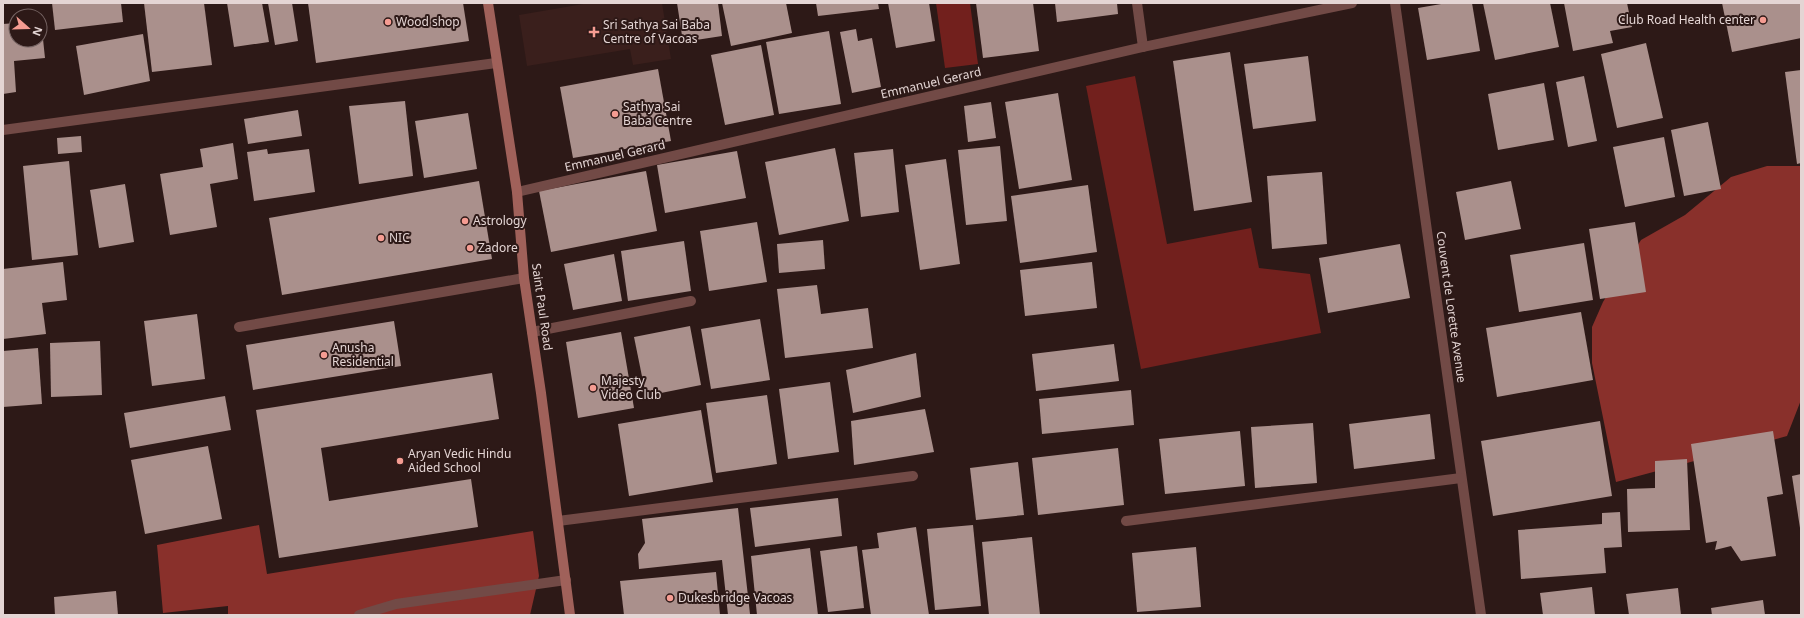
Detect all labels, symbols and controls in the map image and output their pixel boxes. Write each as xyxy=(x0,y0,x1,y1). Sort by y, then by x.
north arrow xyxy=(8,8,48,48)
place label: Club Road Health center xyxy=(1618,11,1755,28)
place label: Wood shop xyxy=(396,13,460,30)
marker: Club Road Health center xyxy=(1758,15,1768,25)
place label: Sri Sathya Sai Baba Centre of Vacoas xyxy=(603,16,710,47)
marker: Wood shop xyxy=(383,17,393,27)
text: N xyxy=(29,25,46,38)
marker: Sri Sathya Sai Baba Centre of Vacoas xyxy=(588,26,600,38)
street label: Emmanuel Gerard xyxy=(879,63,983,102)
place label: Sathya Sai Baba Centre xyxy=(623,98,693,129)
marker: Sathya Sai Baba Centre xyxy=(610,109,620,119)
street label: Emmanuel Gerard xyxy=(563,136,667,175)
place label: Astrology xyxy=(473,212,527,229)
marker: Astrology xyxy=(460,216,470,226)
place label: NIC xyxy=(389,229,410,246)
street label: Couvent de Lorette Avenue xyxy=(1432,230,1471,384)
marker: NIC xyxy=(376,233,386,243)
place label: Zadore xyxy=(478,239,518,256)
marker: Zadore xyxy=(465,243,475,253)
street label: Saint Paul Road xyxy=(528,262,557,352)
place label: Anusha Residential xyxy=(332,339,394,370)
marker: Anusha Residential xyxy=(319,350,329,360)
place label: Majesty Video Club xyxy=(601,372,661,403)
marker: Majesty Video Club xyxy=(588,383,598,393)
place label: Aryan Vedic Hindu Aided School xyxy=(408,445,511,476)
marker: Aryan Vedic Hindu Aided School xyxy=(395,456,405,466)
place label: Dukesbridge Vacoas xyxy=(678,589,793,606)
marker: Dukesbridge Vacoas xyxy=(665,593,675,603)

